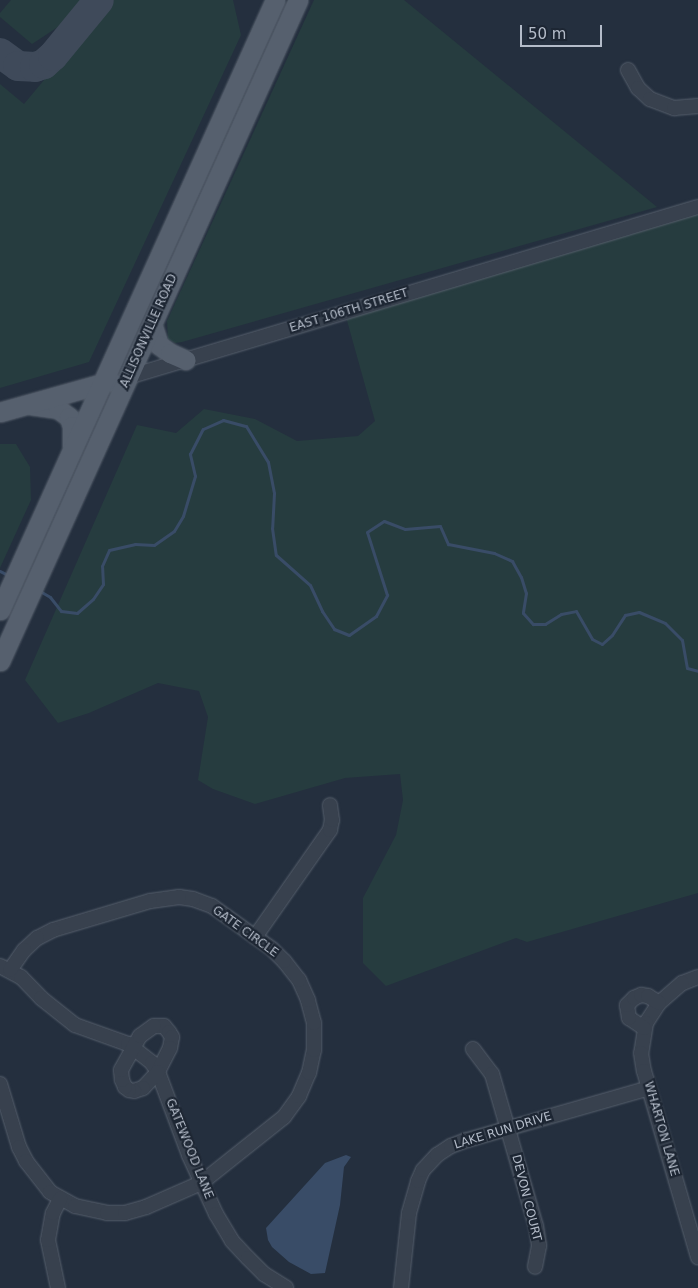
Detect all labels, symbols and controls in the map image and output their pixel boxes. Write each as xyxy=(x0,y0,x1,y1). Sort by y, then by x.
scale bar xyxy=(523,15,606,47)
text: 50 m xyxy=(528,25,566,43)
street label: ALLISONVILLE ROAD xyxy=(117,272,181,390)
street label: EAST 106TH STREET xyxy=(288,286,410,336)
street label: GATE CIRCLE xyxy=(209,903,281,961)
street label: WHARTON LANE xyxy=(641,1080,681,1178)
street label: GATEWOOD LANE xyxy=(162,1097,216,1201)
street label: LAKE RUN DRIVE xyxy=(452,1109,554,1153)
street label: DEVON COURT xyxy=(508,1153,544,1243)

